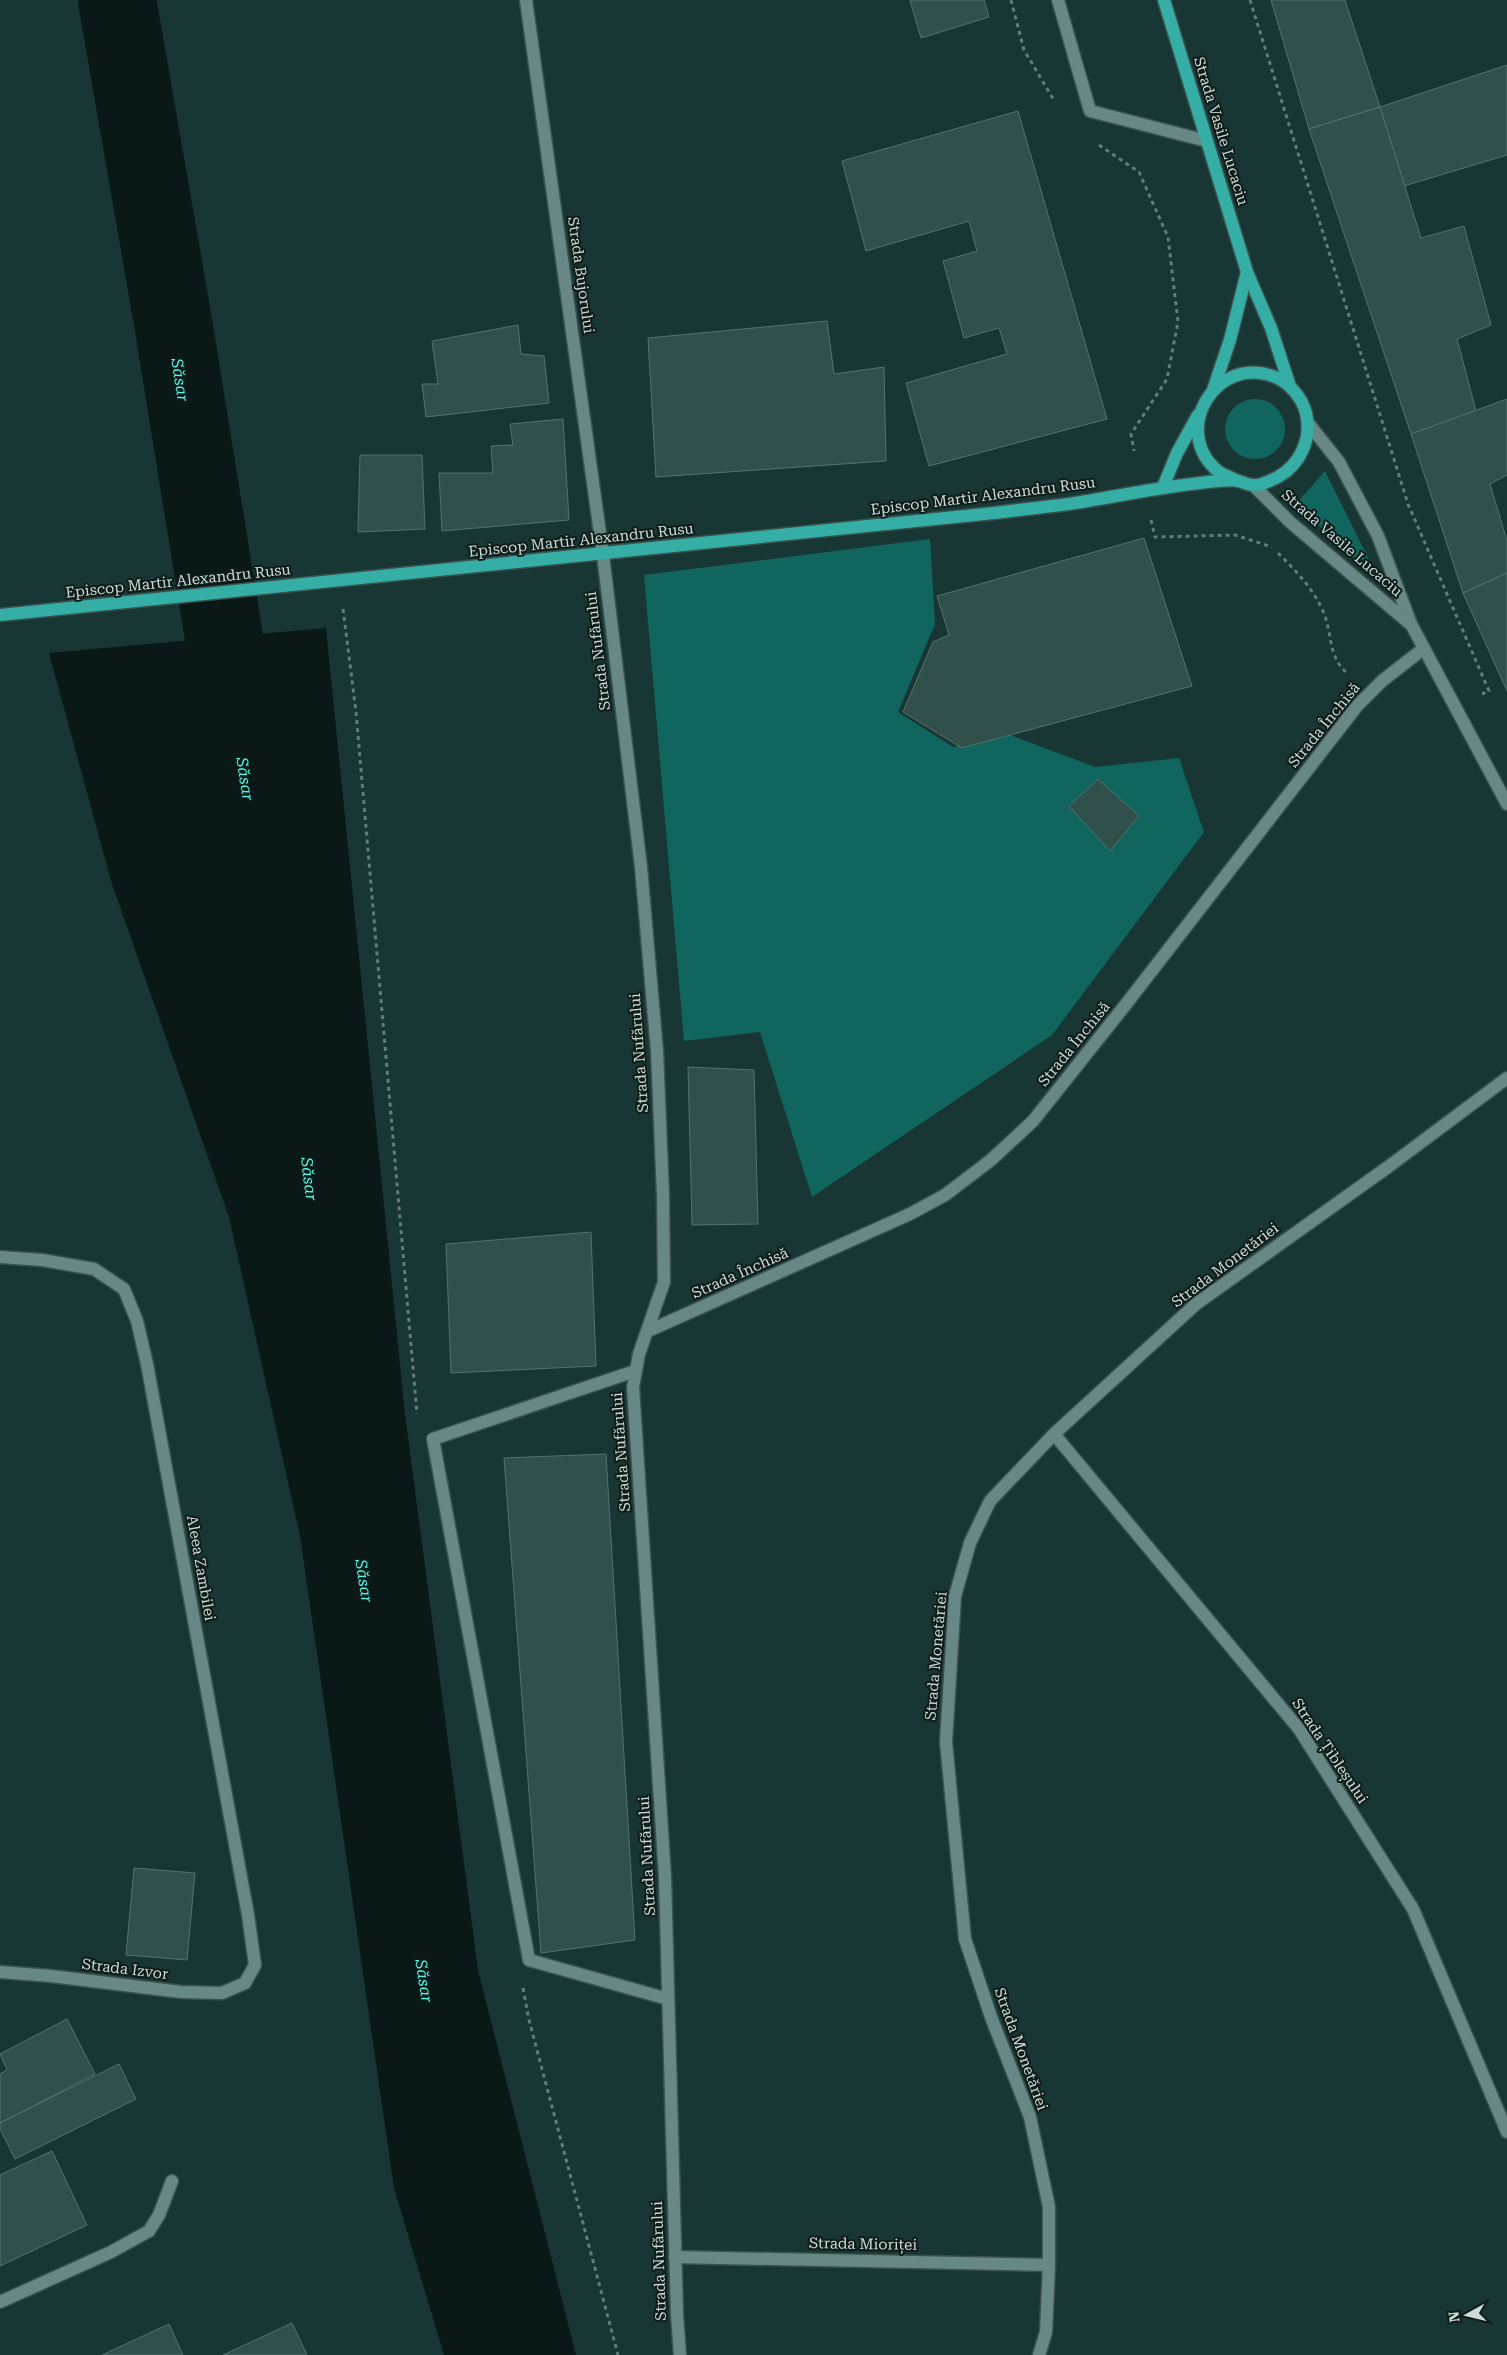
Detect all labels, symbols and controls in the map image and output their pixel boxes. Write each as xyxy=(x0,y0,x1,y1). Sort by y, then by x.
street label: Strada Vasile Lucaciu xyxy=(1190,55,1252,208)
street label: Strada Bujorului xyxy=(564,215,598,335)
water label: Săsar xyxy=(167,356,193,403)
street label: Episcop Martir Alexandru Rusu xyxy=(870,473,1097,519)
street label: Strada Vasile Lucaciu xyxy=(1278,486,1407,601)
street label: Episcop Martir Alexandru Rusu xyxy=(468,519,695,561)
street label: Episcop Martir Alexandru Rusu xyxy=(65,560,292,602)
street label: Strada Nufărului xyxy=(582,590,614,711)
street label: Strada Închisă xyxy=(1284,679,1364,771)
water label: Săsar xyxy=(232,755,258,802)
street label: Strada Nufărului xyxy=(626,992,652,1113)
street label: Strada Închisă xyxy=(1034,998,1114,1090)
water label: Săsar xyxy=(297,1155,321,1202)
street label: Strada Monetăriei xyxy=(1168,1219,1282,1311)
street label: Strada Închisă xyxy=(689,1244,791,1302)
street label: Strada Nufărului xyxy=(608,1391,634,1512)
street label: Aleea Zambilei xyxy=(183,1514,219,1622)
water label: Săsar xyxy=(351,1557,377,1604)
street label: Strada Monetăriei xyxy=(921,1591,951,1721)
street label: Strada Țibleșului xyxy=(1287,1695,1372,1808)
street label: Strada Nufărului xyxy=(635,1796,659,1916)
street label: Strada Izvor xyxy=(81,1955,169,1983)
water label: Săsar xyxy=(411,1957,437,2004)
street label: Strada Monetăriei xyxy=(990,1985,1052,2113)
street label: Strada Nufărului xyxy=(648,2201,670,2321)
street label: Strada Mioriței xyxy=(809,2234,917,2255)
north arrow xyxy=(1442,2290,1492,2340)
text: N xyxy=(1445,2310,1463,2323)

